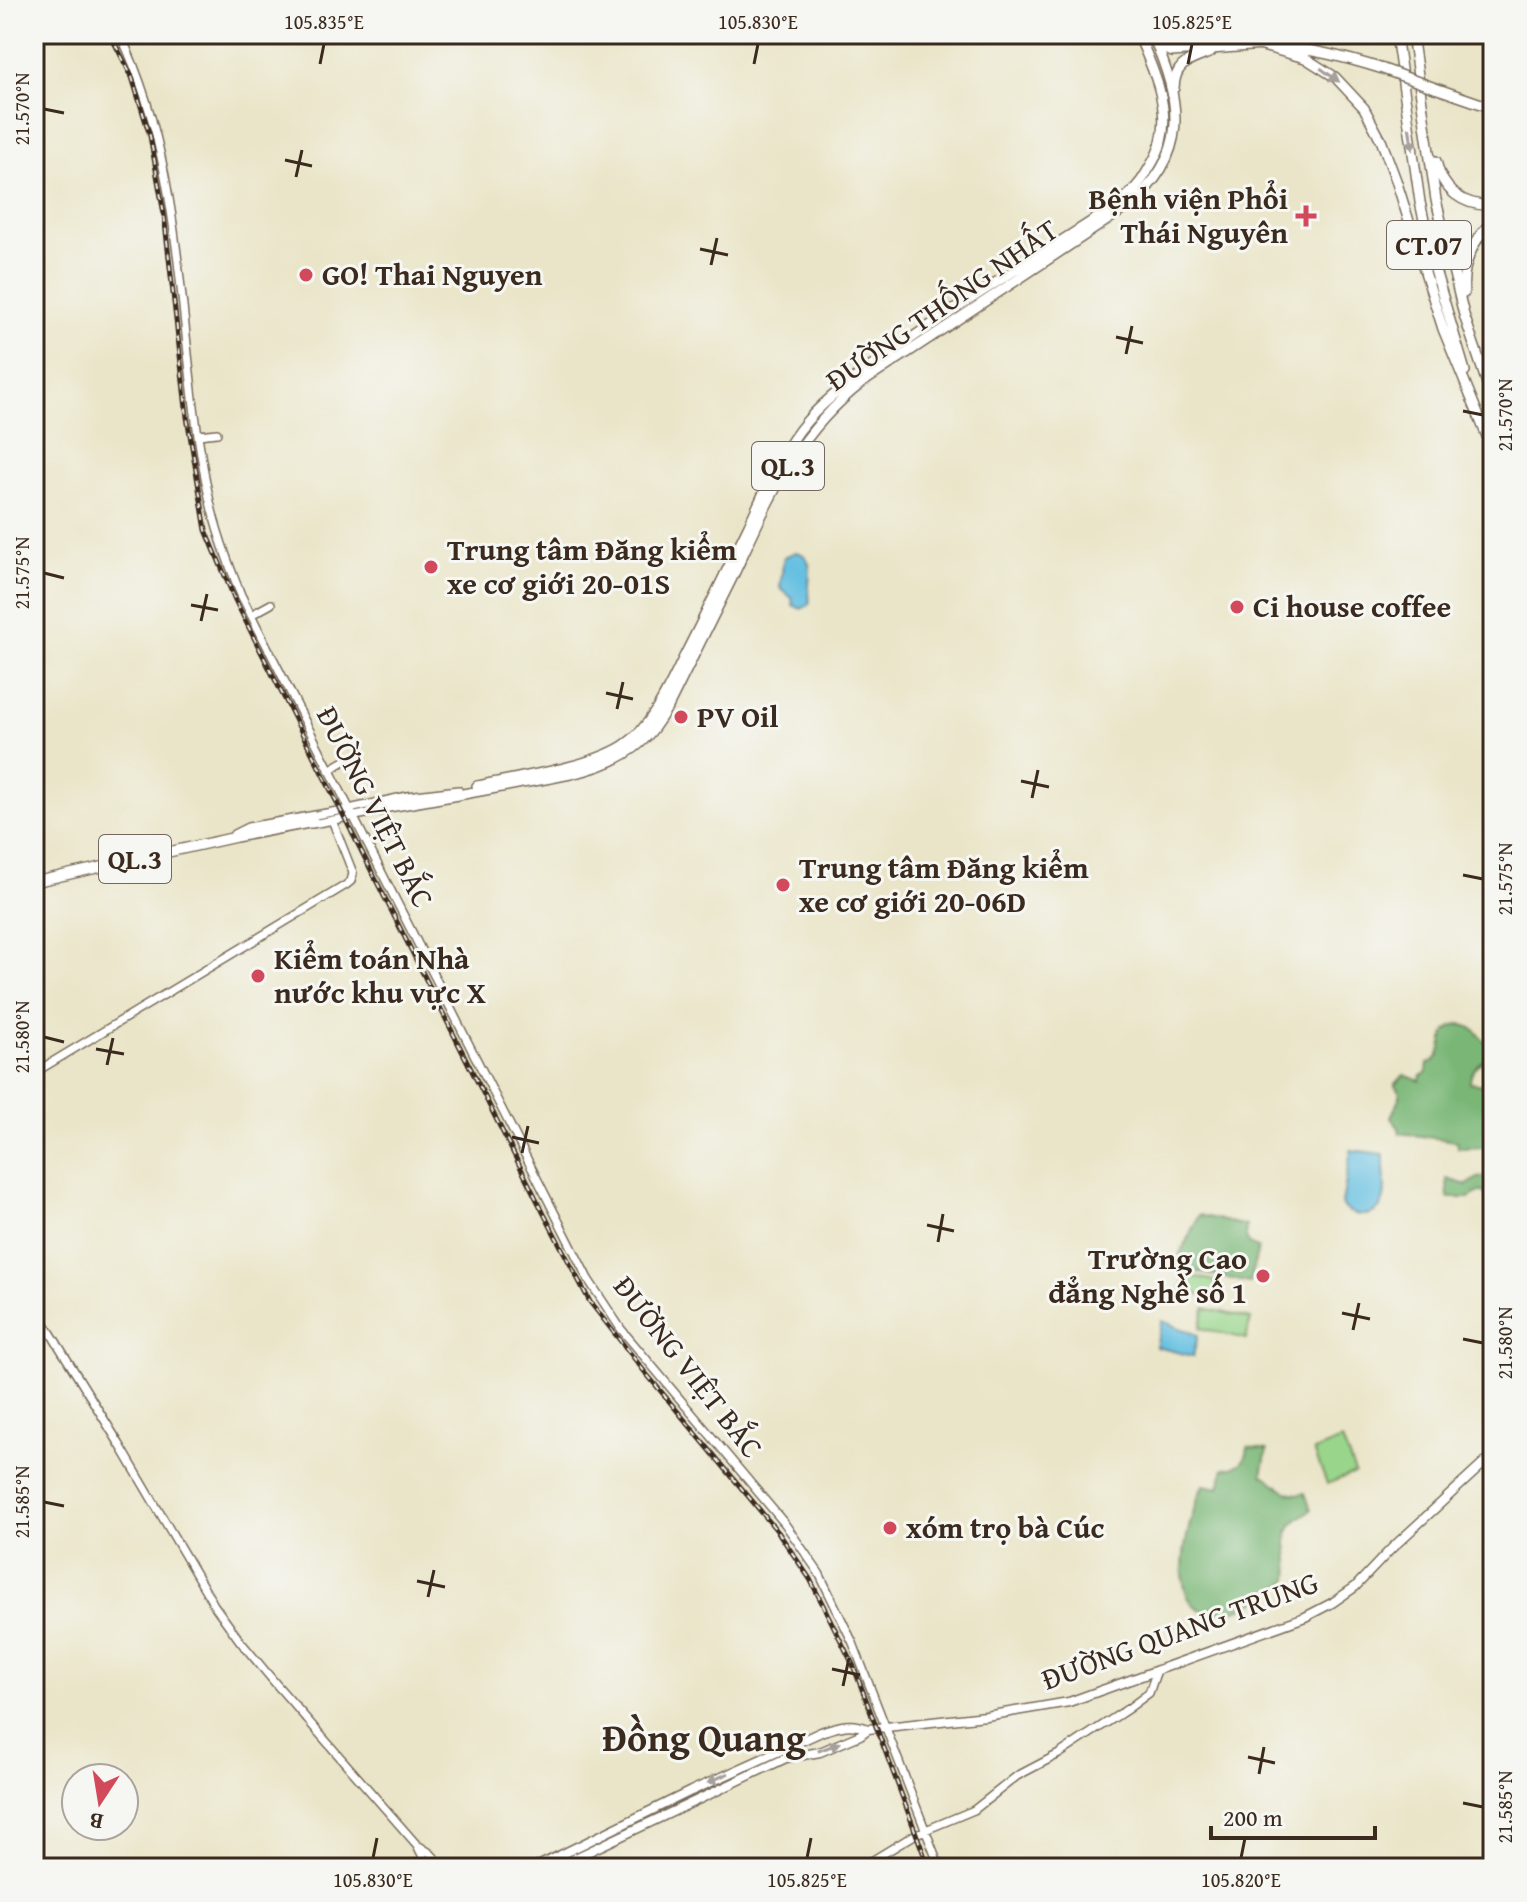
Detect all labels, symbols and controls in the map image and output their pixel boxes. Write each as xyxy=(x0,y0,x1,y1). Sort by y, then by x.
text: 105.835°E xyxy=(284,7,364,36)
text: 105.830°E xyxy=(718,7,798,36)
text: 105.825°E xyxy=(1152,7,1232,36)
one-way arrow xyxy=(1320,67,1340,83)
text: 21.570°N xyxy=(7,72,36,146)
one-way arrow xyxy=(1405,127,1418,152)
place label: Bệnh viện Phổi Thái Nguyên xyxy=(1088,176,1288,254)
marker: Bệnh viện Phổi Thái Nguyên xyxy=(1295,205,1317,227)
street label: ĐƯỜNG THỐNG NHẤT xyxy=(816,207,1067,401)
road number: CT.07 xyxy=(1387,221,1471,269)
place label: GO! Thai Nguyen xyxy=(322,252,543,296)
marker: GO! Thai Nguyen xyxy=(297,266,315,284)
text: 21.570°N xyxy=(1490,378,1519,452)
road number: QL.3 xyxy=(752,442,824,490)
place label: Trung tâm Đăng kiểm xe cơ giới 20-01S xyxy=(447,527,737,605)
text: 21.575°N xyxy=(7,536,36,610)
marker: Trung tâm Đăng kiểm xe cơ giới 20-01S xyxy=(422,558,440,576)
place label: Ci house coffee xyxy=(1253,584,1451,628)
marker: Ci house coffee xyxy=(1228,598,1246,616)
place label: PV Oil xyxy=(697,694,779,738)
street label: ĐƯỜNG VIỆT BẮC xyxy=(306,698,446,915)
marker: PV Oil xyxy=(672,708,690,726)
road number: QL.3 xyxy=(99,835,171,883)
text: 21.575°N xyxy=(1490,842,1519,916)
place label: Trung tâm Đăng kiểm xe cơ giới 20-06D xyxy=(799,845,1089,923)
marker: Trung tâm Đăng kiểm xe cơ giới 20-06D xyxy=(774,876,792,894)
place label: Kiểm toán Nhà nước khu vực X xyxy=(274,936,486,1014)
marker: Kiểm toán Nhà nước khu vực X xyxy=(249,967,267,985)
text: 21.580°N xyxy=(7,1000,36,1074)
place label: Trường Cao đẳng Nghề số 1 xyxy=(1048,1236,1247,1314)
street label: ĐƯỜNG VIỆT BẮC xyxy=(604,1266,774,1467)
marker: Trường Cao đẳng Nghề số 1 xyxy=(1254,1267,1272,1285)
text: 21.580°N xyxy=(1490,1306,1519,1380)
text: 21.585°N xyxy=(7,1465,36,1539)
place label: xóm trọ bà Cúc xyxy=(906,1505,1104,1549)
marker: xóm trọ bà Cúc xyxy=(881,1519,899,1537)
street label: ĐƯỜNG QUANG TRUNG xyxy=(1035,1560,1324,1701)
district label: Đồng Quang xyxy=(602,1709,807,1765)
one-way arrow xyxy=(817,1740,841,1753)
north arrow xyxy=(60,1762,140,1842)
text: 21.585°N xyxy=(1490,1770,1519,1844)
one-way arrow xyxy=(706,1771,729,1785)
scale bar xyxy=(1211,1790,1375,1840)
text: 200 m xyxy=(1223,1800,1283,1835)
text: B xyxy=(86,1804,106,1839)
text: 105.830°E xyxy=(333,1865,413,1894)
text: 105.825°E xyxy=(767,1865,847,1894)
text: 105.820°E xyxy=(1201,1865,1281,1894)

